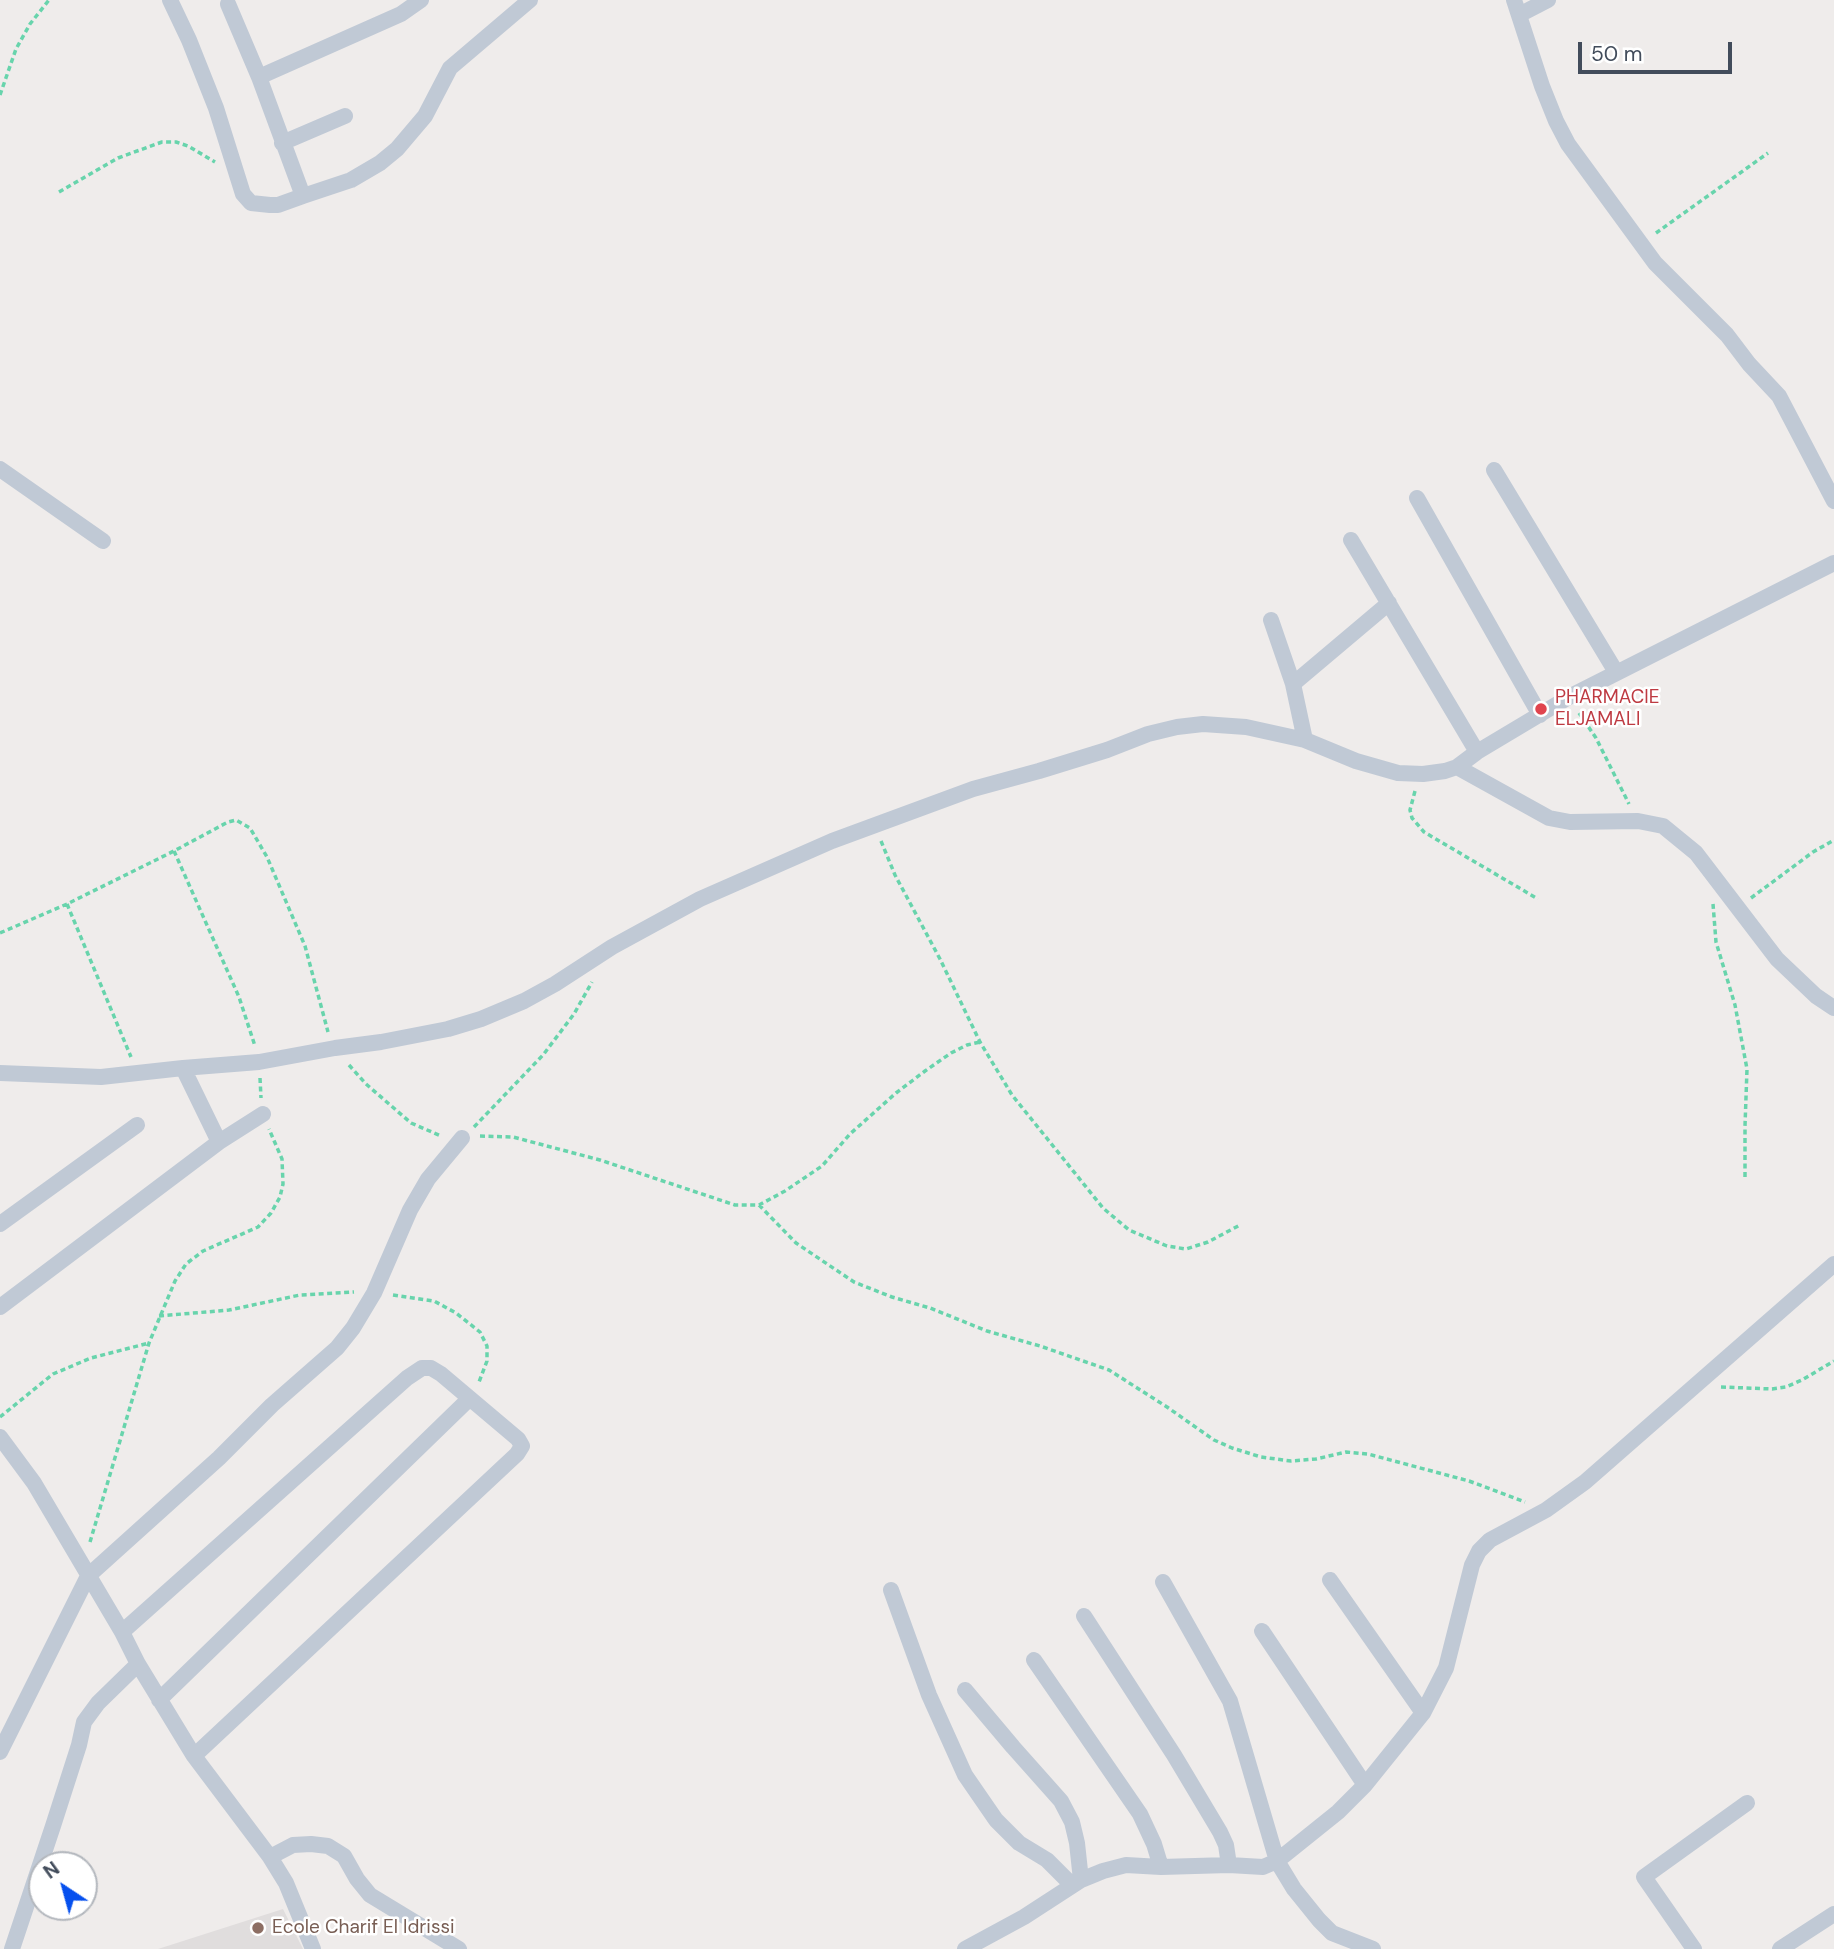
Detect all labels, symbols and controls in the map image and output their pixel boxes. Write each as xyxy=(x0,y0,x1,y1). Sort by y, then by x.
scale bar xyxy=(1582,28,1736,72)
text: 50 m xyxy=(1591,40,1642,68)
place label: PHARMACIE ELJAMALI xyxy=(1555,687,1659,731)
marker: PHARMACIE ELJAMALI xyxy=(1533,701,1549,717)
north arrow xyxy=(28,1851,98,1921)
text: N xyxy=(39,1856,64,1884)
place label: Ecole Charif El Idrissi xyxy=(272,1917,455,1939)
marker: Ecole Charif El Idrissi xyxy=(250,1920,266,1936)

